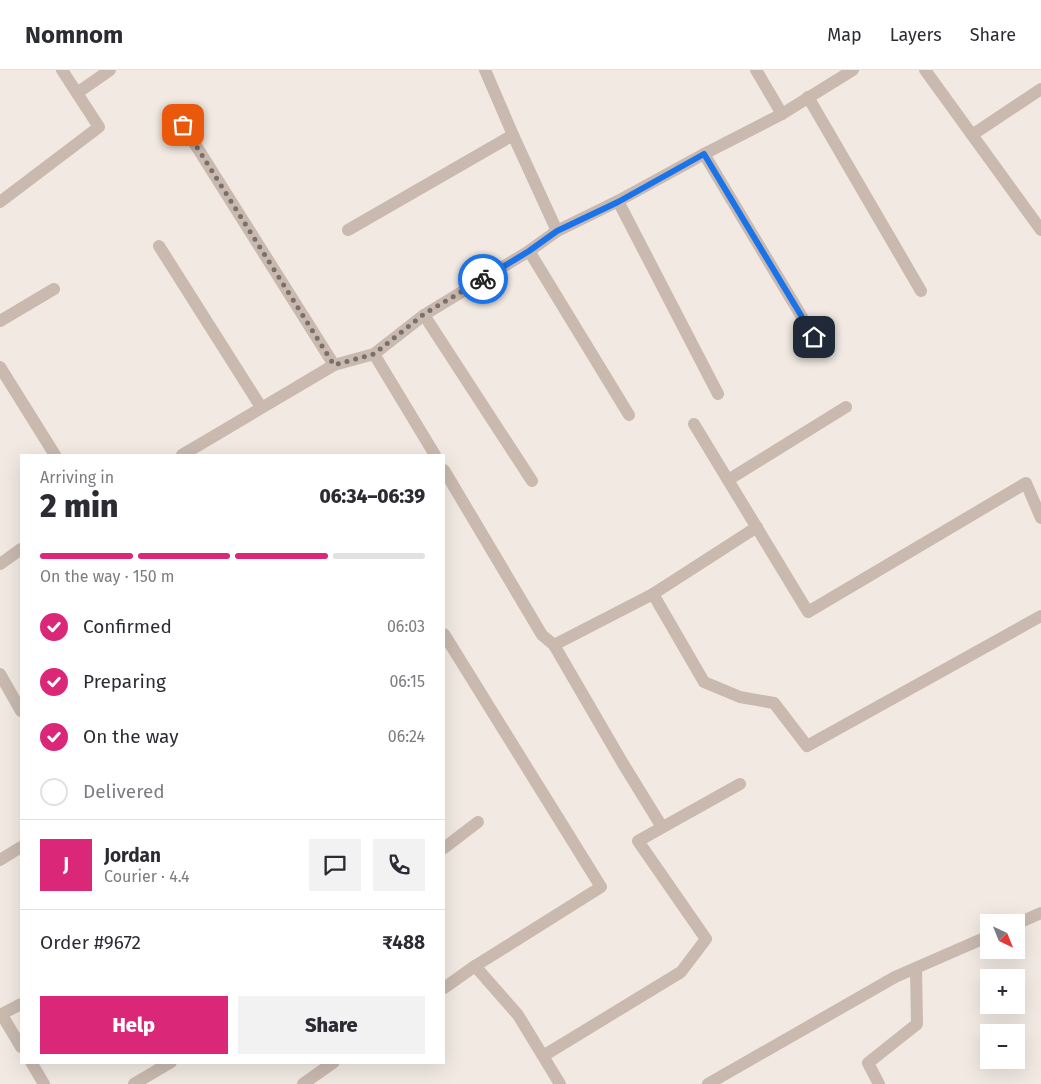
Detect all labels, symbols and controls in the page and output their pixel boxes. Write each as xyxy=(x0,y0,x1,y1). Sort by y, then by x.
text: Nomnom xyxy=(25,21,123,49)
text: Map xyxy=(827,24,862,46)
text: Layers xyxy=(890,24,942,46)
text: Share xyxy=(970,24,1016,46)
pin xyxy=(162,104,204,146)
icon: bag xyxy=(169,111,197,139)
courier xyxy=(458,254,508,304)
icon: bike xyxy=(469,265,497,293)
pin xyxy=(793,316,835,358)
icon: home xyxy=(800,323,828,351)
text: Arriving in xyxy=(40,468,114,487)
text: 06:34–06:39 xyxy=(319,485,425,508)
text: 2 min xyxy=(40,487,118,525)
text: On the way · 150 m xyxy=(40,567,175,586)
icon: check xyxy=(40,613,68,641)
text: Confirmed xyxy=(83,615,172,638)
text: 06:03 xyxy=(387,617,425,636)
icon: check xyxy=(40,668,68,696)
text: Preparing xyxy=(83,670,166,693)
text: 06:15 xyxy=(389,672,425,691)
icon: check xyxy=(40,723,68,751)
text: On the way xyxy=(83,725,179,748)
text: 06:24 xyxy=(388,727,425,746)
text: Delivered xyxy=(83,780,165,803)
button: chat xyxy=(309,839,361,891)
button: phone xyxy=(373,839,425,891)
text: Jordan xyxy=(104,844,161,867)
text: J xyxy=(63,853,69,876)
text: Courier · 4.4 xyxy=(104,867,190,886)
north arrow xyxy=(980,914,1025,959)
map controls xyxy=(980,914,1025,1069)
text: Order #9672 xyxy=(40,931,141,954)
text: ₹488 xyxy=(382,931,425,954)
button: + xyxy=(980,969,1025,1014)
button: Help xyxy=(40,996,228,1054)
button: Share xyxy=(238,996,425,1054)
button: − xyxy=(980,1024,1025,1069)

